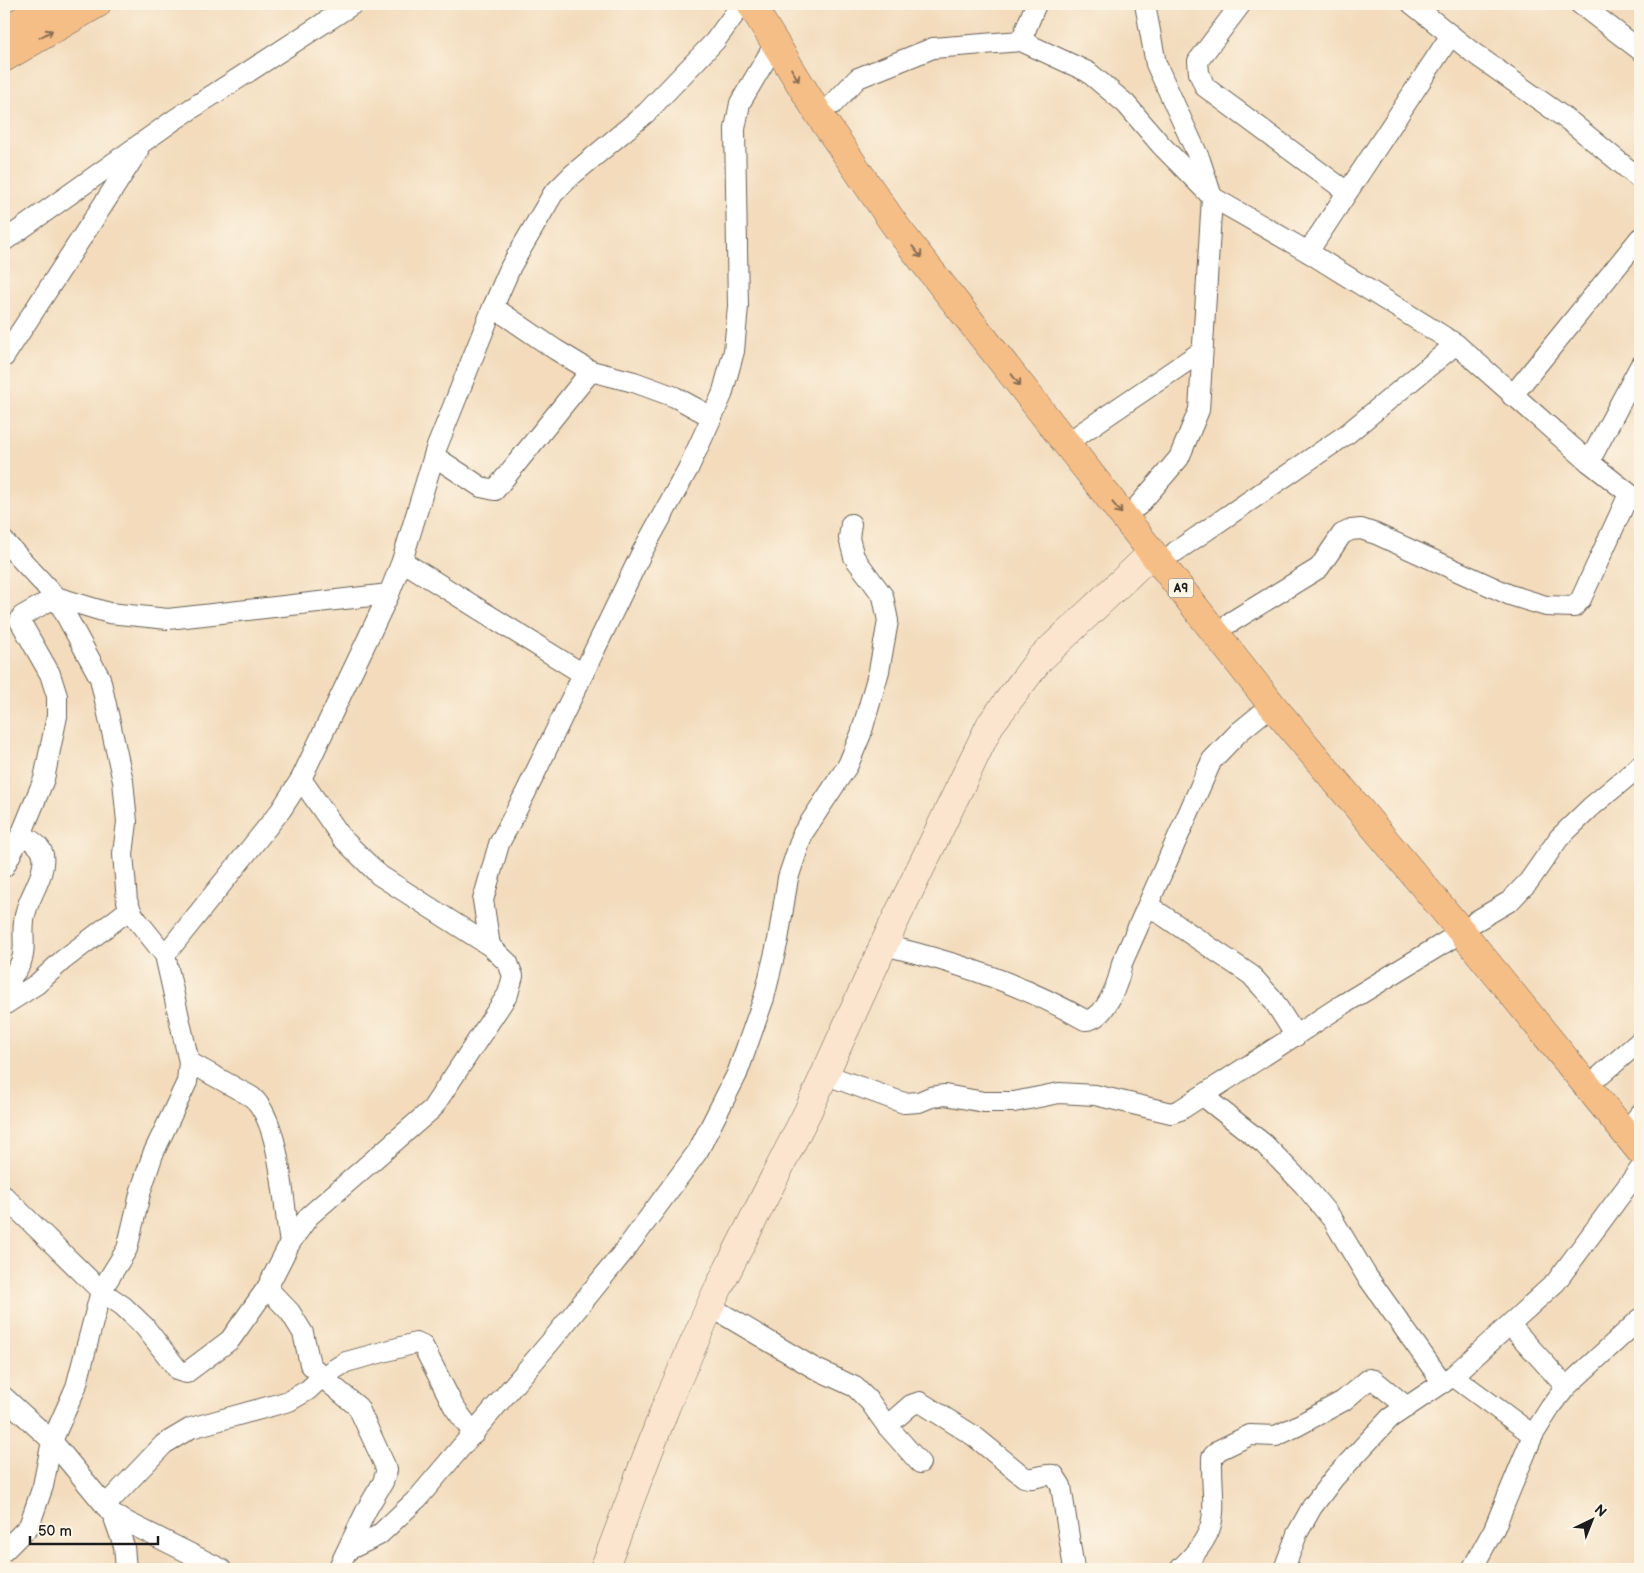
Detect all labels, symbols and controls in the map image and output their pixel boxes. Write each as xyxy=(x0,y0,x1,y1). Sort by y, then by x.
one-way arrow xyxy=(38,28,52,38)
one-way arrow xyxy=(791,67,801,81)
one-way arrow xyxy=(911,245,922,258)
one-way arrow xyxy=(1011,373,1022,386)
one-way arrow xyxy=(1111,501,1122,514)
road number: A9 xyxy=(1168,578,1194,598)
north arrow xyxy=(1566,1496,1616,1546)
text: N xyxy=(1591,1501,1610,1521)
scale bar xyxy=(30,1513,158,1545)
text: 50 m xyxy=(38,1522,72,1541)

